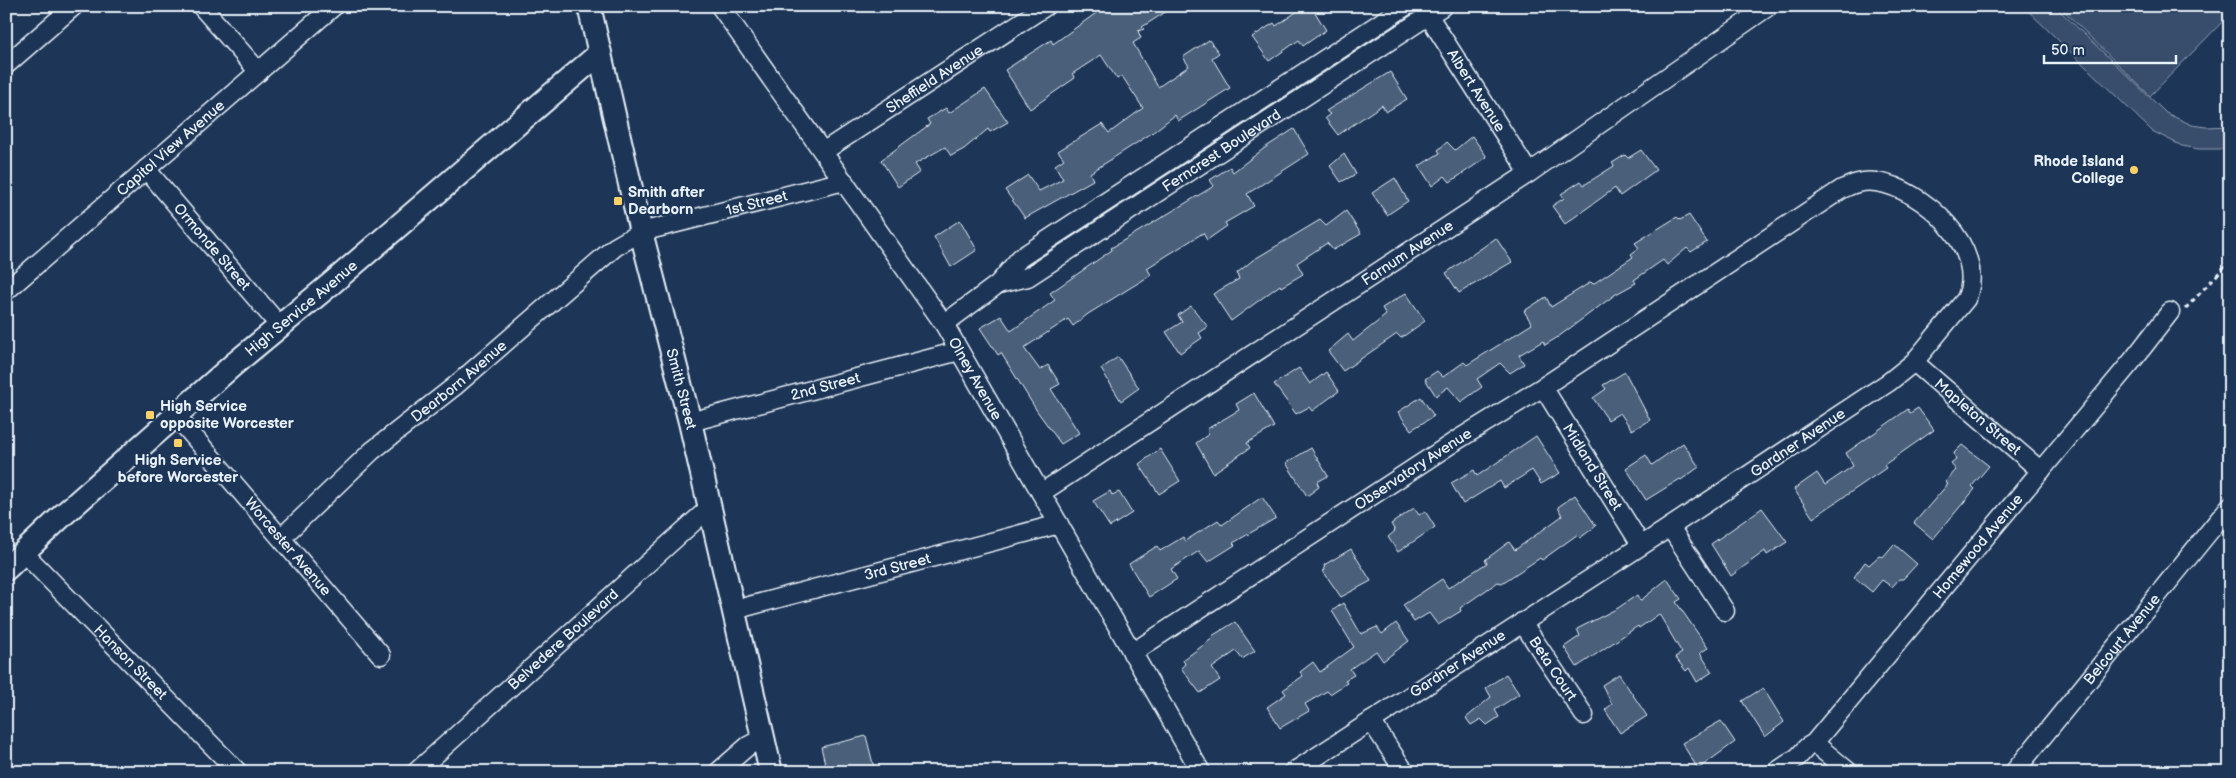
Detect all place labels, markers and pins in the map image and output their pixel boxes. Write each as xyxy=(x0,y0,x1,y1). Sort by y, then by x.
place label: Rhode Island College xyxy=(2034,152,2124,188)
marker: Rhode Island College xyxy=(2128,164,2140,176)
place label: Smith after Dearborn xyxy=(628,183,705,219)
marker: Smith after Dearborn xyxy=(612,195,624,207)
place label: High Service opposite Worcester xyxy=(160,397,295,433)
marker: High Service opposite Worcester xyxy=(144,409,156,421)
marker: High Service before Worcester xyxy=(172,437,184,449)
place label: High Service before Worcester xyxy=(118,451,239,487)

